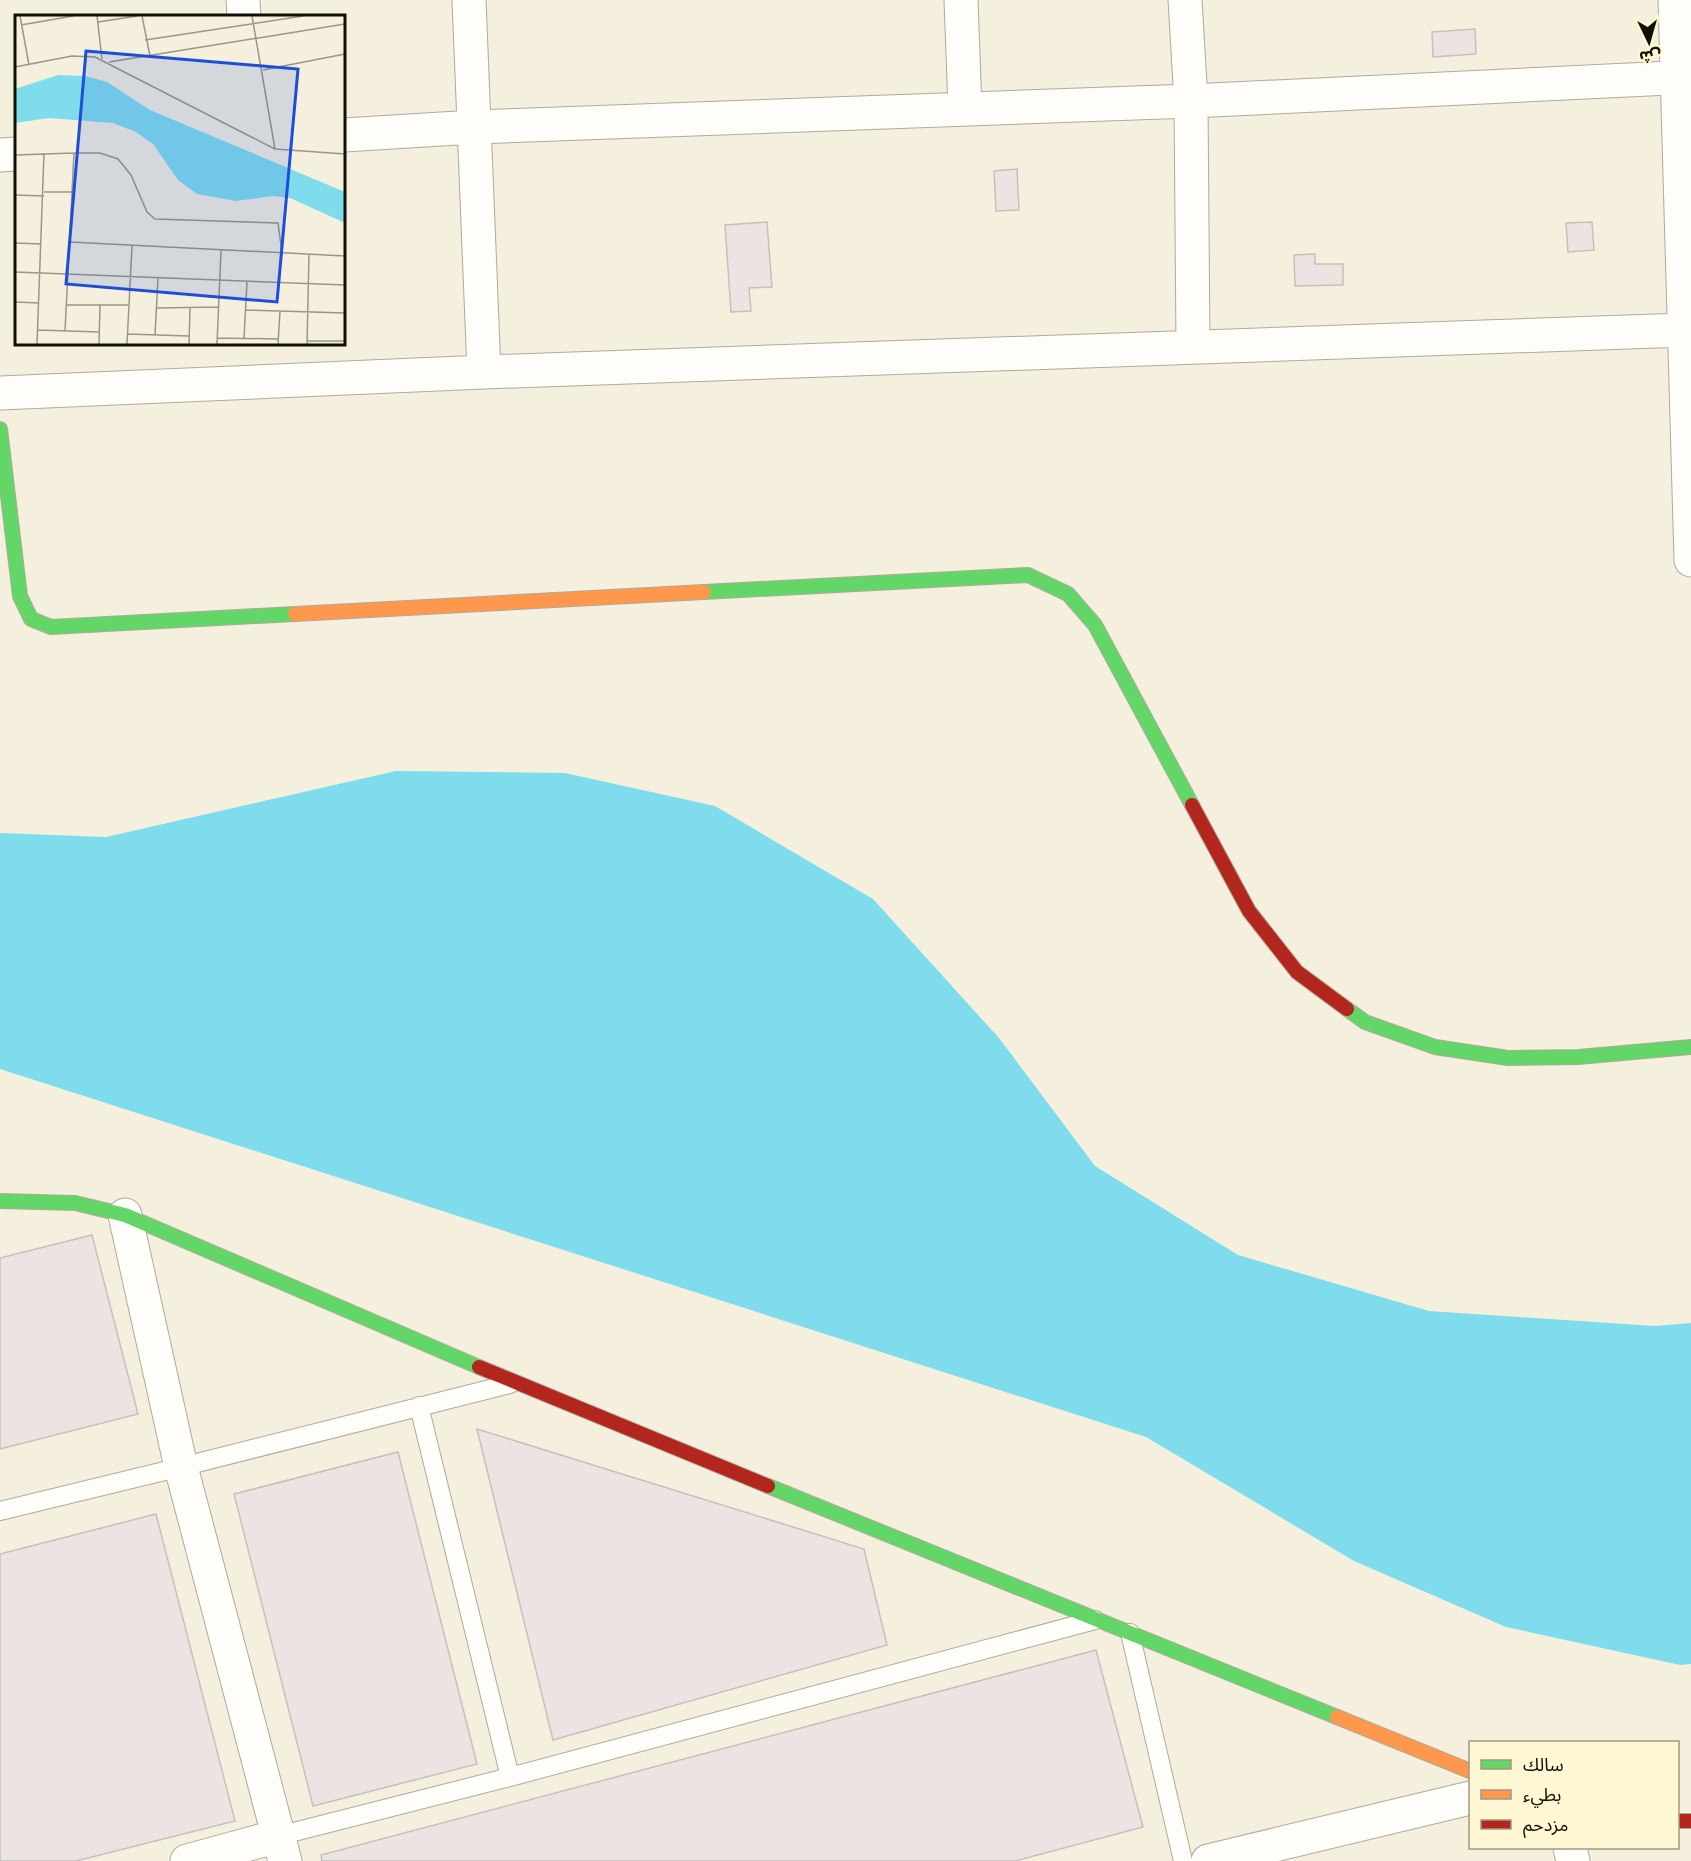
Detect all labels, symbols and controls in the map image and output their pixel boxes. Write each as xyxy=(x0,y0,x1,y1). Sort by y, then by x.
north arrow xyxy=(1619,12,1679,72)
inset map xyxy=(15,15,345,345)
text: ش xyxy=(1638,45,1662,66)
legend xyxy=(1469,1741,1679,1849)
text: سالك xyxy=(1523,1755,1564,1776)
text: بطيء xyxy=(1523,1785,1561,1808)
text: مزدحم xyxy=(1523,1815,1568,1838)

